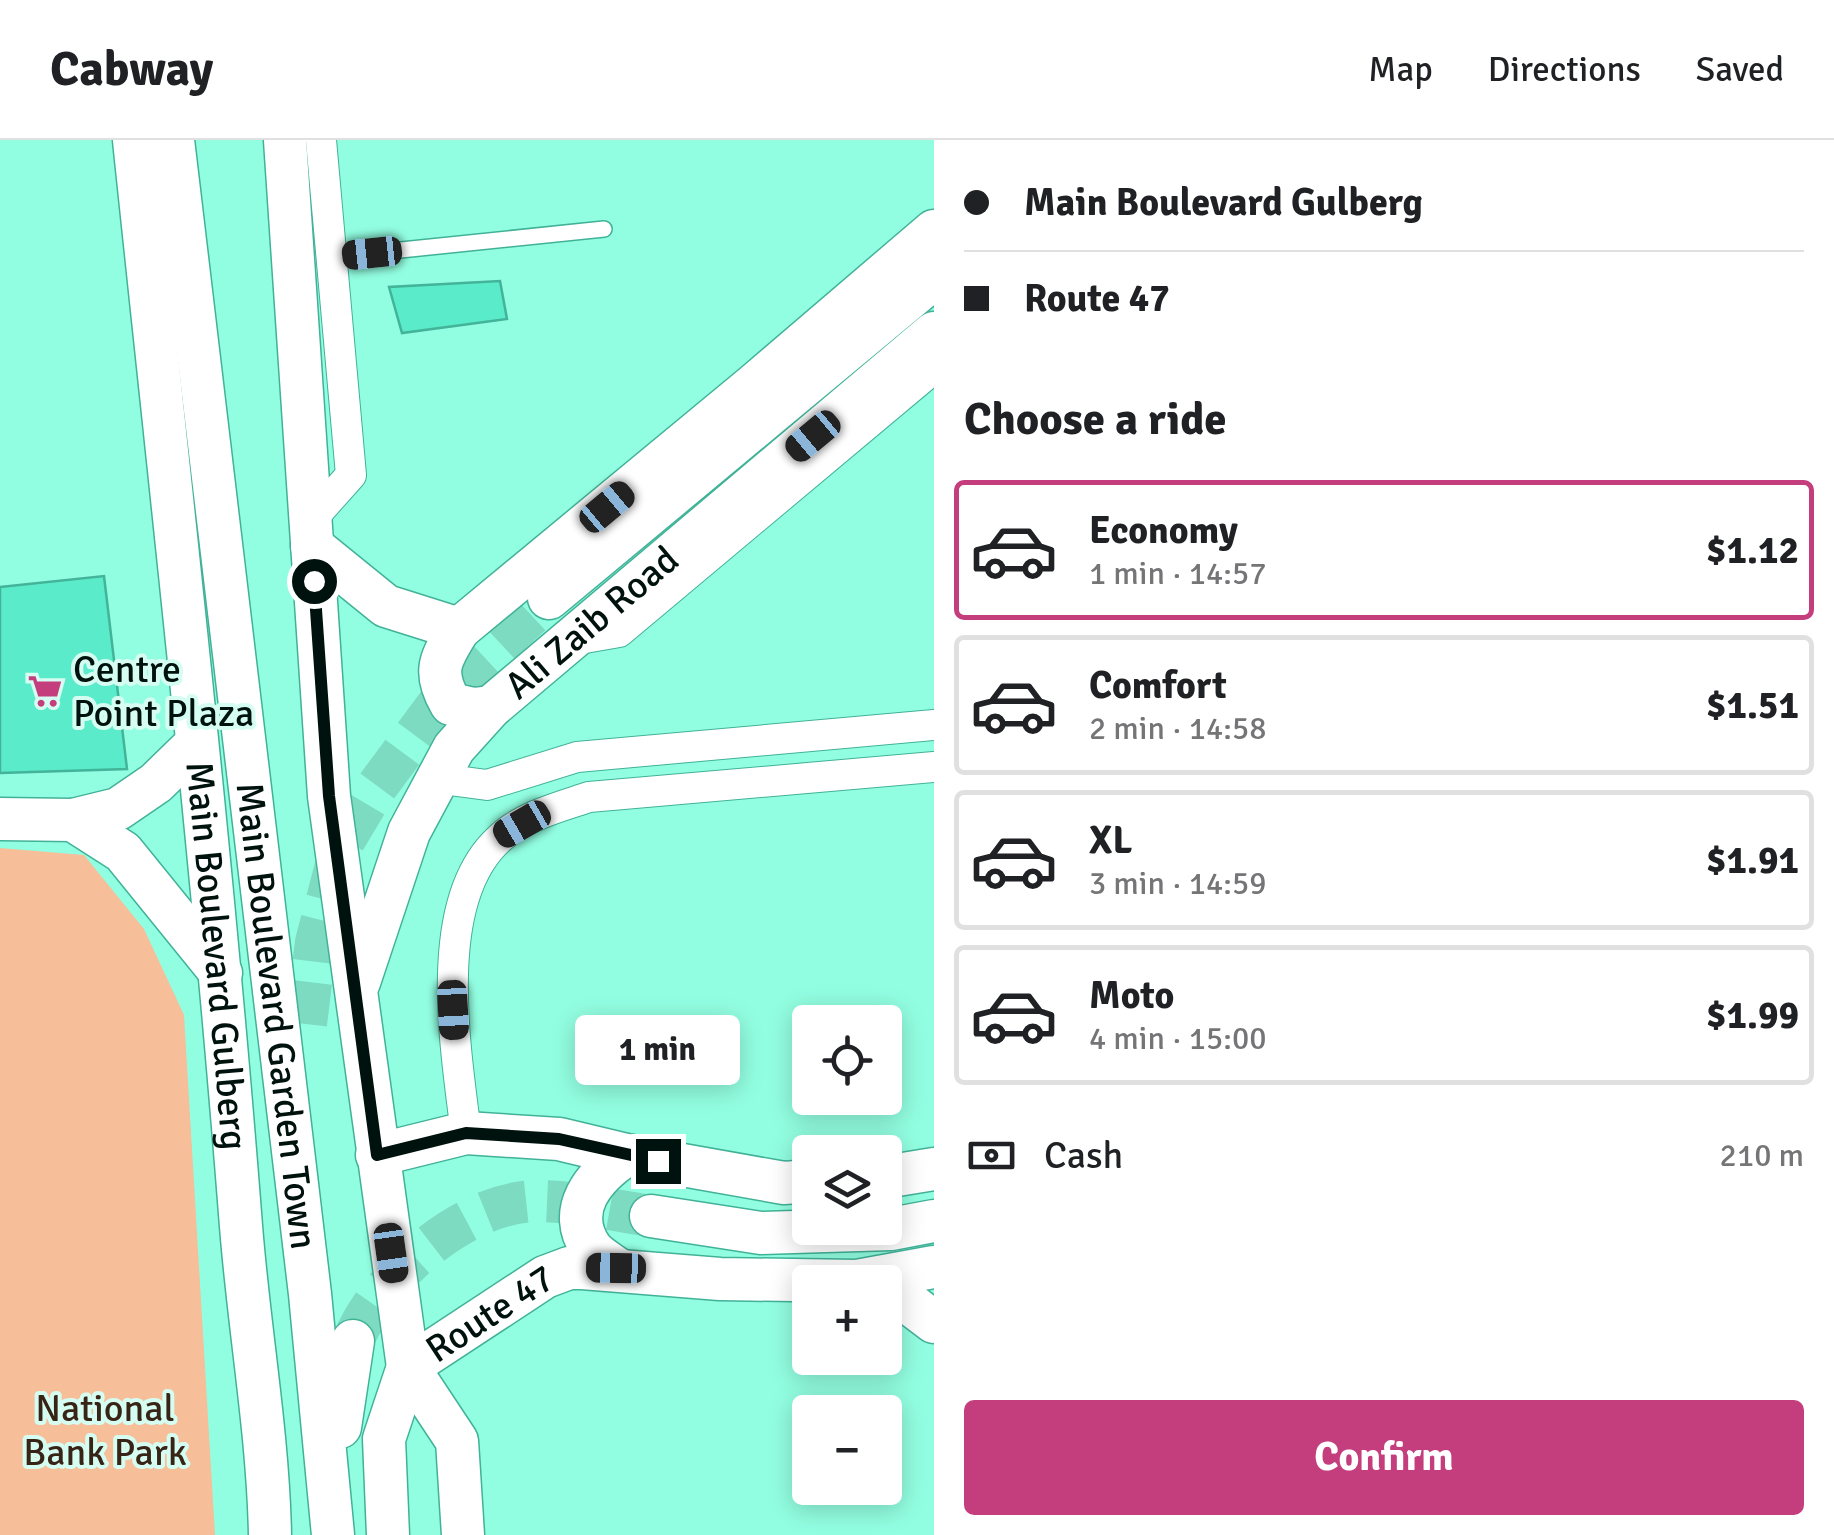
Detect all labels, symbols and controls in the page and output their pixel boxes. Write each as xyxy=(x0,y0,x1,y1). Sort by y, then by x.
text: Cabway xyxy=(50,40,213,99)
text: Map xyxy=(1368,48,1433,91)
text: Directions xyxy=(1488,48,1641,91)
text: Saved xyxy=(1696,48,1784,91)
text: Main Boulevard Gulberg xyxy=(1024,179,1423,226)
car xyxy=(341,235,403,271)
text: Route 47 xyxy=(1024,275,1170,322)
text: Choose a ride xyxy=(964,392,1227,447)
car xyxy=(780,405,846,467)
car xyxy=(574,476,640,538)
icon: car xyxy=(969,505,1059,595)
text: Economy xyxy=(1089,507,1238,554)
text: $1.12 xyxy=(1706,527,1799,574)
street label: Ali Zaib Road xyxy=(495,536,688,709)
text: 1 min · 14:57 xyxy=(1089,554,1267,593)
route start xyxy=(292,559,337,604)
place label: Centre Point Plaza xyxy=(73,646,254,737)
icon: car xyxy=(969,660,1059,750)
text: Comfort xyxy=(1089,662,1227,709)
supermarket icon: Centre Point Plaza xyxy=(26,672,64,710)
text: $1.51 xyxy=(1706,682,1799,729)
text: 2 min · 14:58 xyxy=(1089,709,1267,748)
street label: Main Boulevard Gulberg xyxy=(175,759,258,1152)
street label: Main Boulevard Garden Town xyxy=(225,780,328,1252)
car xyxy=(489,796,555,852)
icon: car xyxy=(969,815,1059,905)
text: XL xyxy=(1089,817,1132,864)
text: $1.91 xyxy=(1706,837,1799,884)
text: 3 min · 14:59 xyxy=(1089,864,1267,903)
icon: car xyxy=(969,970,1059,1060)
text: Moto xyxy=(1089,972,1174,1019)
car xyxy=(436,979,470,1041)
text: $1.99 xyxy=(1706,992,1799,1039)
map controls xyxy=(792,1005,902,1505)
button: locate xyxy=(792,1005,902,1115)
callout: 1 min xyxy=(576,1016,740,1086)
text: 4 min · 15:00 xyxy=(1089,1019,1267,1058)
text: 1 min xyxy=(619,1030,696,1069)
icon: cash xyxy=(964,1128,1019,1183)
text: Cash xyxy=(1044,1132,1123,1179)
button: layers xyxy=(792,1135,902,1245)
text: 210 m xyxy=(1720,1136,1804,1175)
route end xyxy=(636,1139,681,1184)
car xyxy=(372,1221,410,1285)
car xyxy=(586,1252,646,1284)
street label: Route 47 xyxy=(417,1254,563,1373)
button: + xyxy=(792,1265,902,1375)
park label: National Bank Park xyxy=(23,1385,187,1476)
button: − xyxy=(792,1395,902,1505)
button: Confirm xyxy=(964,1400,1804,1515)

